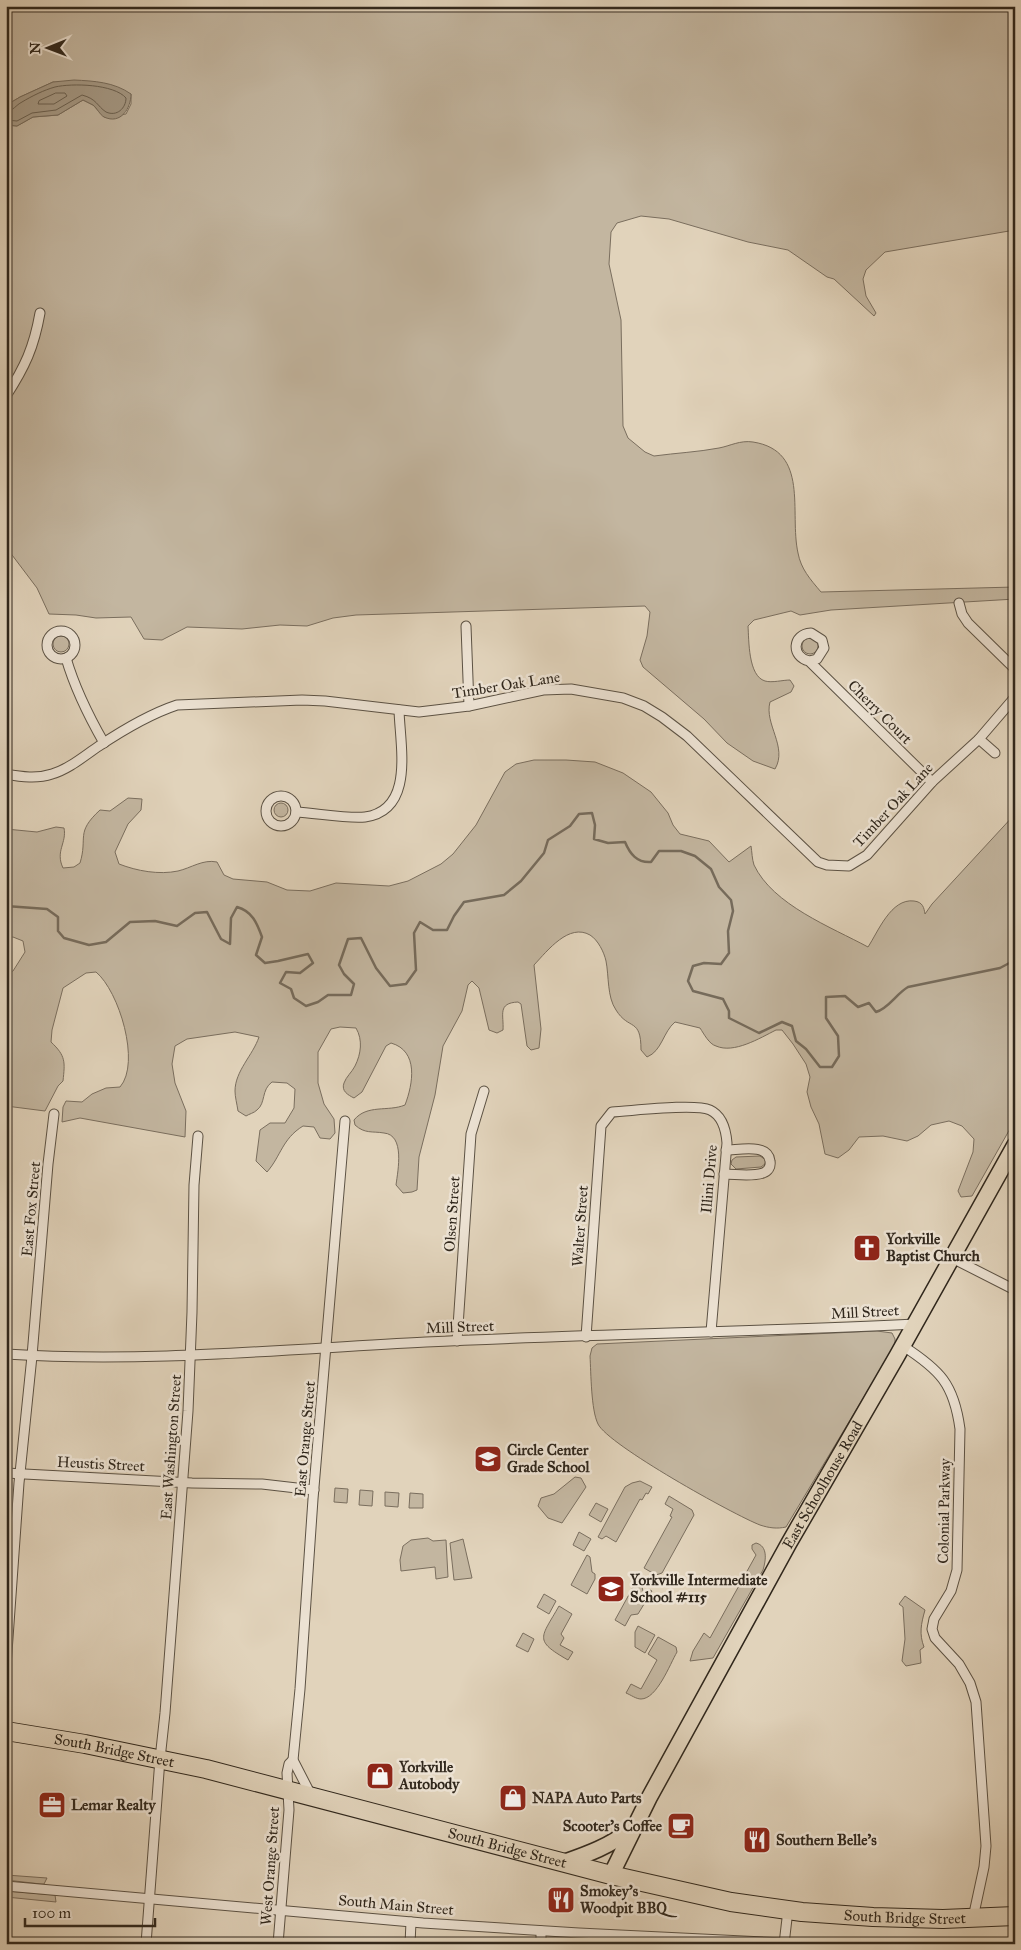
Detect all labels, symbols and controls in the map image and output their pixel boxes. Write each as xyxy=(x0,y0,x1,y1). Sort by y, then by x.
north arrow xyxy=(22,22,72,72)
text: N xyxy=(27,42,44,54)
street label: Timber Oak Lane xyxy=(451,668,561,702)
street label: Cherry Court xyxy=(844,676,916,748)
street label: Timber Oak Lane xyxy=(849,759,937,851)
street label: Illini Drive xyxy=(697,1144,721,1214)
street label: East Fox Street xyxy=(18,1160,44,1257)
street label: Olsen Street xyxy=(440,1175,464,1252)
street label: Walter Street xyxy=(568,1184,592,1267)
place label: Yorkville Baptist Church xyxy=(885,1230,981,1266)
church icon: Yorkville Baptist Church xyxy=(852,1233,882,1263)
street label: Mill Street xyxy=(830,1301,900,1323)
street label: Mill Street xyxy=(426,1317,495,1337)
street label: East Washington Street xyxy=(157,1373,185,1520)
street label: East Orange Street xyxy=(291,1380,319,1498)
street label: East Schoolhouse Road xyxy=(779,1417,867,1552)
place label: Circle Center Grade School xyxy=(507,1441,590,1476)
school or university icon: Circle Center Grade School xyxy=(473,1444,503,1474)
street label: Heustis Street xyxy=(57,1453,146,1475)
street label: Colonial Parkway xyxy=(934,1457,954,1564)
place label: Yorkville Intermediate School #115 xyxy=(629,1571,768,1606)
school or university icon: Yorkville Intermediate School #115 xyxy=(596,1574,626,1604)
street label: South Bridge Street xyxy=(53,1730,177,1771)
place label: Yorkville Autobody xyxy=(398,1758,460,1794)
shop icon: Yorkville Autobody xyxy=(365,1761,395,1791)
shop icon: NAPA Auto Parts xyxy=(498,1783,528,1813)
place label: NAPA Auto Parts xyxy=(532,1789,642,1807)
office icon: Lemar Realty xyxy=(37,1790,67,1820)
place label: Lemar Realty xyxy=(71,1796,156,1815)
street label: West Orange Street xyxy=(257,1805,283,1926)
cafe icon: Scooter's Coffee xyxy=(666,1811,696,1841)
place label: Scooter's Coffee xyxy=(563,1817,663,1835)
street label: South Bridge Street xyxy=(446,1824,569,1872)
restaurant icon: Southern Belle's xyxy=(742,1825,772,1855)
place label: Southern Belle's xyxy=(776,1831,877,1849)
place label: Smokey's Woodpit BBQ xyxy=(580,1882,678,1918)
restaurant icon: Smokey's Woodpit BBQ xyxy=(546,1885,576,1915)
street label: South Main Street xyxy=(338,1891,455,1919)
scale bar xyxy=(25,1895,155,1927)
text: 100 m xyxy=(32,1904,72,1922)
street label: South Bridge Street xyxy=(843,1906,967,1928)

